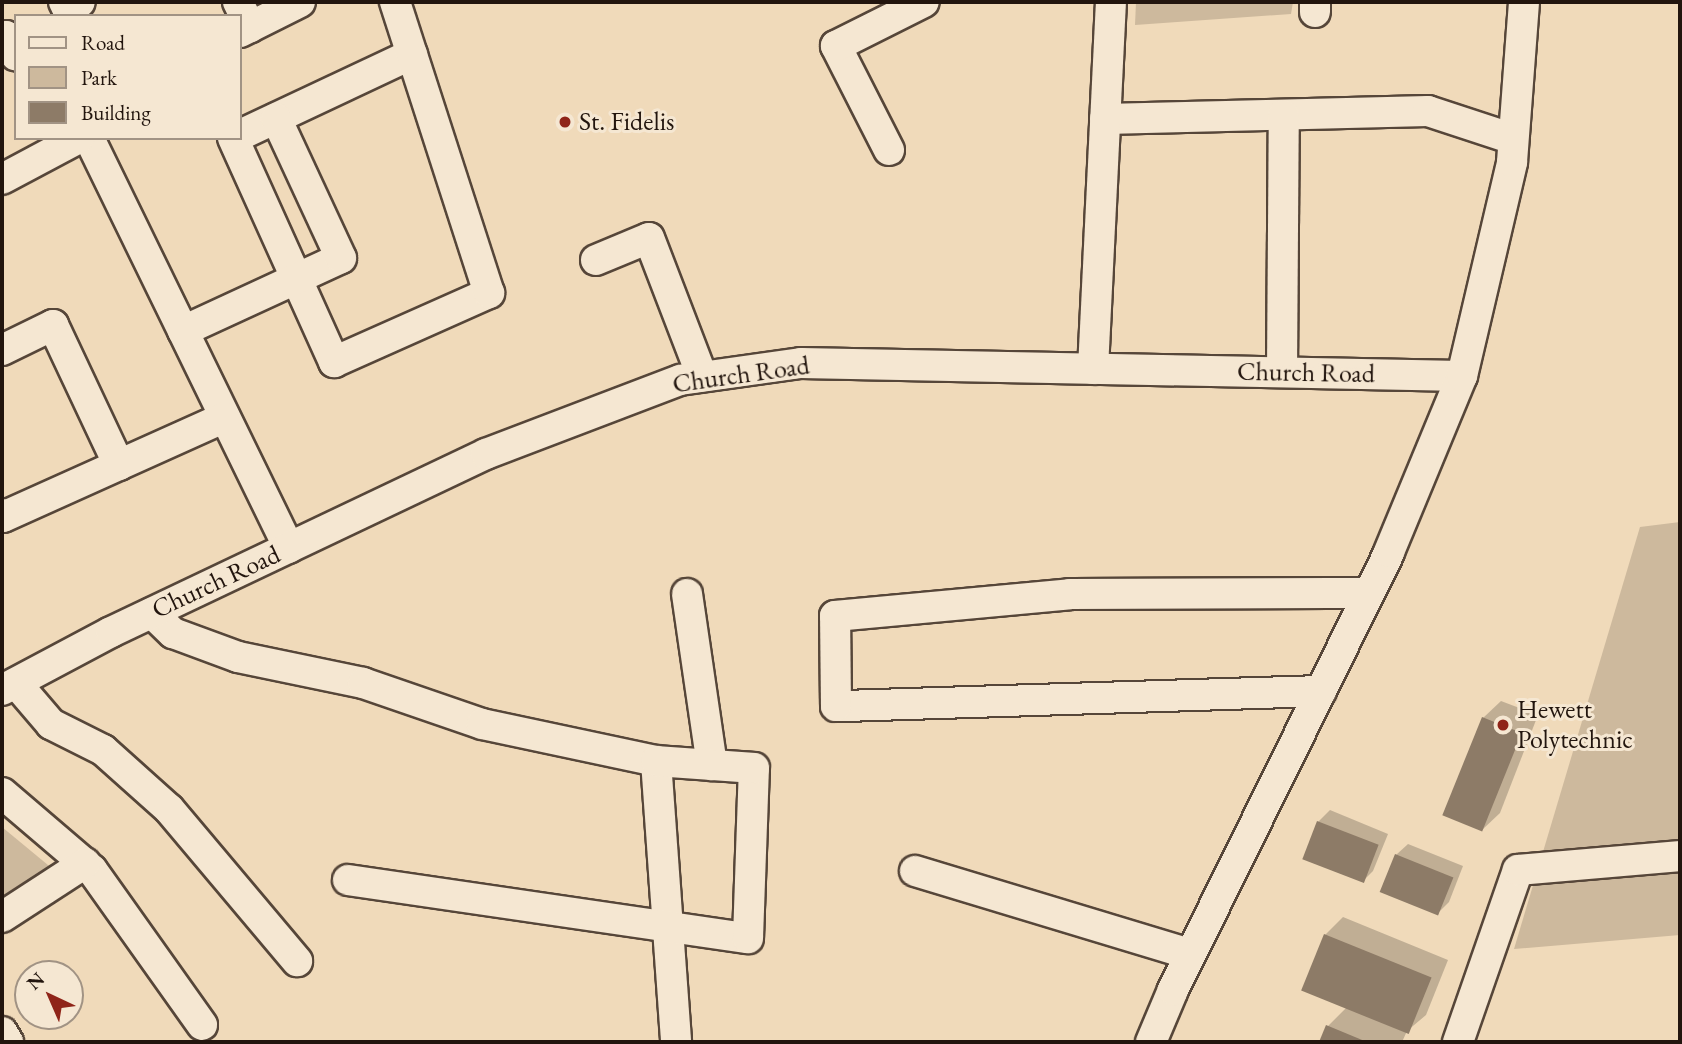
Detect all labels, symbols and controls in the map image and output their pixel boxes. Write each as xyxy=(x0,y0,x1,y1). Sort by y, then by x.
legend xyxy=(14,14,242,140)
text: Road xyxy=(81,29,125,56)
text: Park xyxy=(81,64,117,91)
text: Building xyxy=(81,99,151,126)
place label: St. Fidelis xyxy=(579,106,674,138)
marker: St. Fidelis xyxy=(557,114,573,130)
street label: Church Road xyxy=(671,350,811,400)
street label: Church Road xyxy=(1237,356,1375,390)
street label: Church Road xyxy=(147,539,285,625)
place label: Hewett Polytechnic xyxy=(1517,694,1633,756)
marker: Hewett Polytechnic xyxy=(1495,717,1511,733)
north arrow xyxy=(14,960,84,1030)
text: N xyxy=(21,967,50,995)

